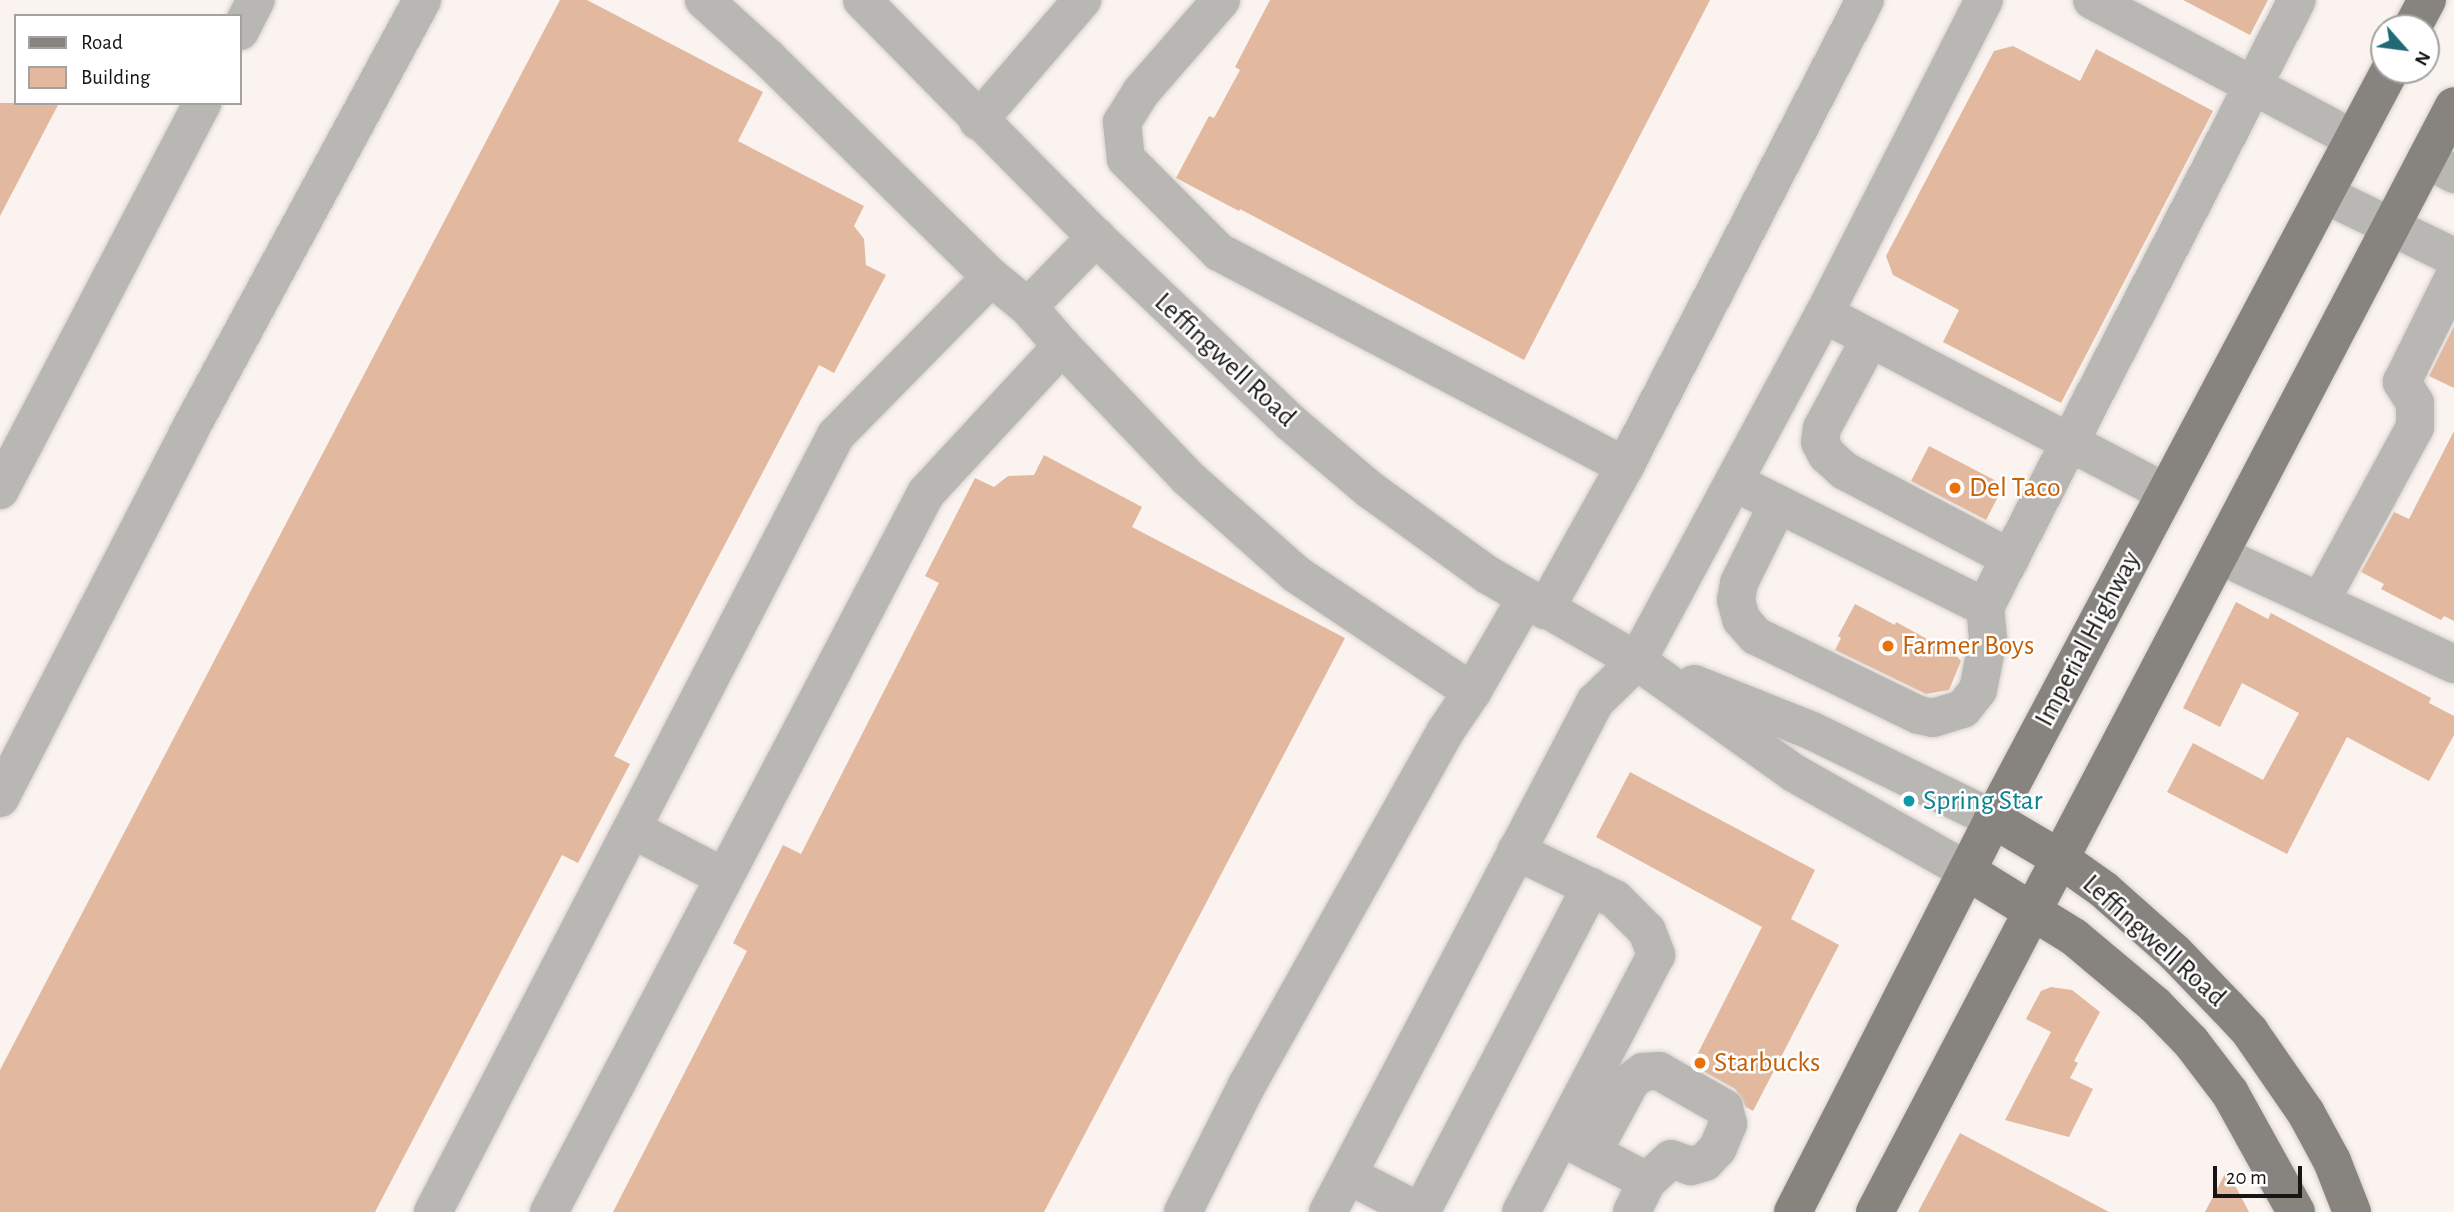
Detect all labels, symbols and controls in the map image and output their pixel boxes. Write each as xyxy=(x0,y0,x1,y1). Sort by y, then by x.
legend xyxy=(14,14,242,105)
north arrow xyxy=(2370,14,2440,84)
text: Road xyxy=(81,32,123,53)
text: N xyxy=(2411,48,2434,68)
text: Building xyxy=(81,67,150,88)
street label: Leffingwell Road xyxy=(1147,286,1303,434)
place label: Del Taco xyxy=(1969,471,2061,505)
marker: Del Taco xyxy=(1947,480,1963,496)
street label: Imperial Highway xyxy=(2028,546,2148,732)
place label: Farmer Boys xyxy=(1902,629,2034,663)
marker: Farmer Boys xyxy=(1880,638,1896,654)
place label: Spring Star xyxy=(1923,784,2043,818)
marker: Spring Star xyxy=(1901,793,1917,809)
street label: Leffingwell Road xyxy=(2075,868,2233,1014)
place label: Starbucks xyxy=(1714,1046,1820,1080)
marker: Starbucks xyxy=(1692,1055,1708,1071)
scale bar xyxy=(2216,1152,2305,1196)
text: 20 m xyxy=(2226,1167,2267,1188)

